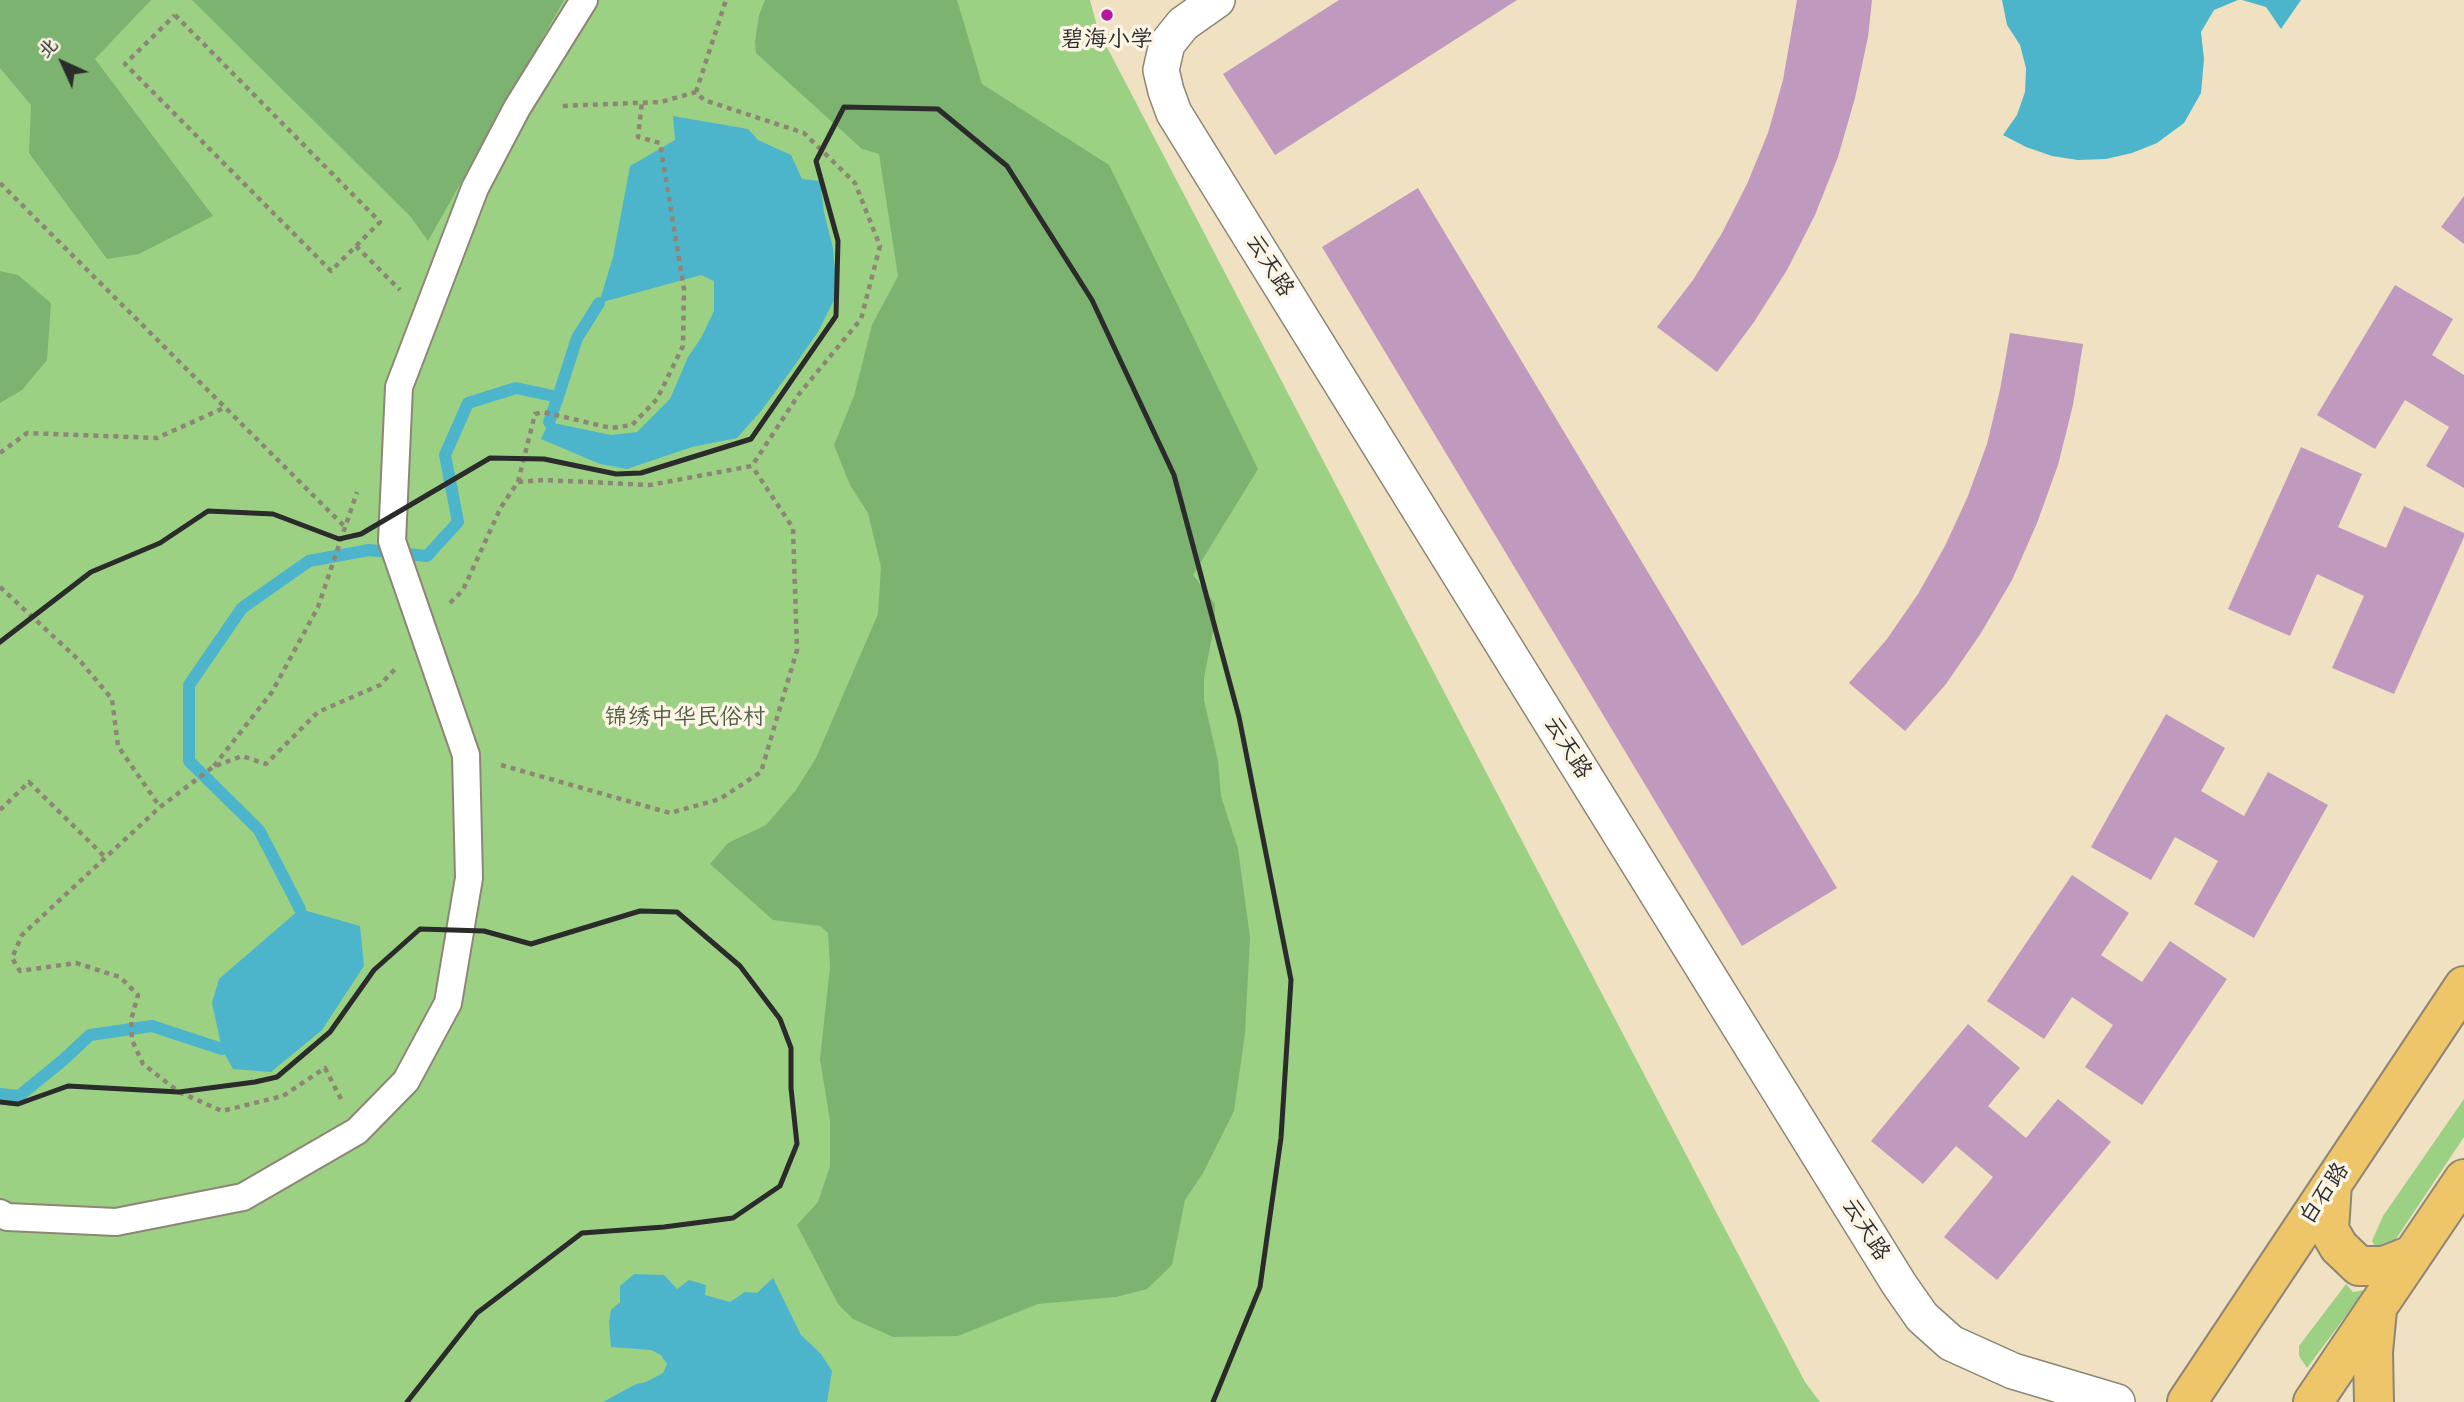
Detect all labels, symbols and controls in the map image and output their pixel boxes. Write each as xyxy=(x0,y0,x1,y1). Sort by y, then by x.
marker: 碧海小学 xyxy=(1099,7,1115,23)
place label: 碧海小学 xyxy=(1061,26,1153,54)
north arrow xyxy=(28,28,98,98)
text: 北 xyxy=(29,29,66,66)
street label: 云天路 xyxy=(1239,229,1299,303)
park label: 锦绣中华民俗村 xyxy=(605,704,765,732)
street label: 云天路 xyxy=(1537,711,1597,785)
street label: 白石路 xyxy=(2294,1158,2356,1230)
street label: 云天路 xyxy=(1835,1193,1895,1267)

